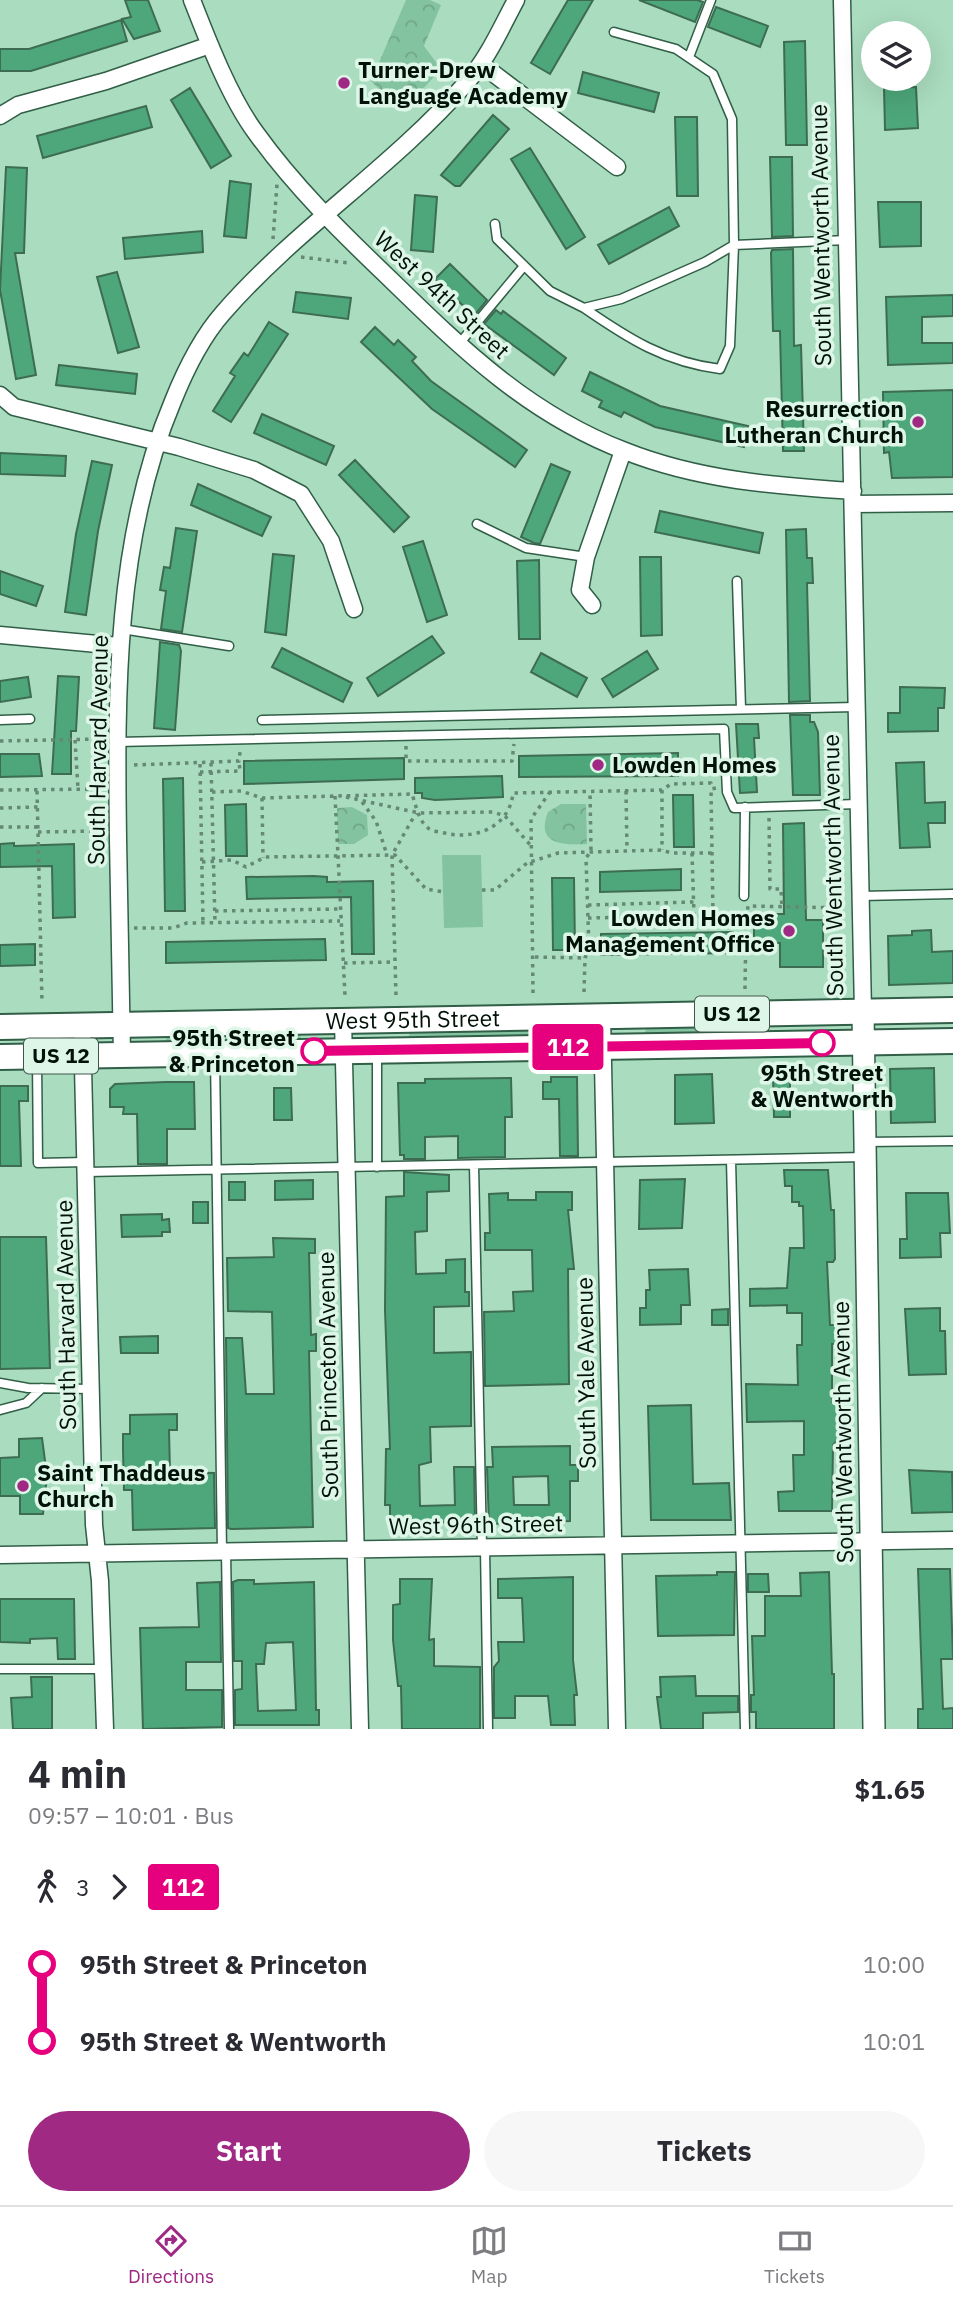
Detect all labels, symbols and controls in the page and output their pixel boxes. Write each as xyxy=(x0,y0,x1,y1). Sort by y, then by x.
map controls xyxy=(861,21,931,91)
button: layers xyxy=(861,21,931,91)
place label: Turner-Drew Language Academy xyxy=(358,54,568,110)
marker: Turner-Drew Language Academy xyxy=(336,75,352,91)
street label: South Wentworth Avenue xyxy=(803,104,837,366)
street label: West 94th Street xyxy=(369,224,517,365)
place label: Resurrection Lutheran Church xyxy=(724,393,904,449)
marker: Resurrection Lutheran Church xyxy=(910,414,926,430)
street label: South Harvard Avenue xyxy=(80,635,114,865)
street label: South Wentworth Avenue xyxy=(815,734,849,996)
place label: Lowden Homes xyxy=(612,749,777,779)
marker: Lowden Homes xyxy=(590,757,606,773)
place label: Lowden Homes Management Office xyxy=(565,902,775,958)
marker: Lowden Homes Management Office xyxy=(781,923,797,939)
road number: US 12 xyxy=(695,996,769,1032)
street label: West 95th Street xyxy=(325,1002,501,1035)
place label: 95th Street & Princeton xyxy=(168,1022,295,1078)
line badge: 112 xyxy=(528,1024,608,1070)
marker: 95th Street & Wentworth xyxy=(809,1030,835,1056)
text: 112 xyxy=(546,1031,590,1063)
road number: US 12 xyxy=(24,1038,98,1074)
marker: 95th Street & Princeton xyxy=(301,1038,327,1064)
place label: 95th Street & Wentworth xyxy=(750,1057,894,1113)
street label: South Harvard Avenue xyxy=(48,1200,82,1430)
street label: South Princeton Avenue xyxy=(310,1251,344,1499)
street label: South Yale Avenue xyxy=(568,1277,602,1469)
street label: South Wentworth Avenue xyxy=(825,1301,859,1563)
place label: Saint Thaddeus Church xyxy=(37,1457,205,1513)
marker: Saint Thaddeus Church xyxy=(15,1478,31,1494)
street label: West 96th Street xyxy=(388,1507,564,1541)
text: 4 min xyxy=(28,1749,127,1798)
text: $1.65 xyxy=(855,1772,925,1806)
text: 09:57 – 10:01 · Bus xyxy=(28,1800,234,1830)
icon: walk xyxy=(28,1868,66,1906)
icon: forward xyxy=(100,1868,138,1906)
text: 112 xyxy=(162,1871,205,1903)
text: 3 xyxy=(76,1872,90,1902)
text: 95th Street & Princeton xyxy=(80,1947,368,1981)
text: 10:00 xyxy=(863,1949,925,1979)
text: 95th Street & Wentworth xyxy=(80,2024,386,2058)
text: 10:01 xyxy=(863,2026,925,2056)
button: Start xyxy=(28,2111,470,2191)
button: Tickets xyxy=(484,2111,925,2191)
tab: Directions xyxy=(128,2222,214,2288)
tab: Map xyxy=(470,2222,508,2288)
tab: Tickets xyxy=(764,2222,825,2288)

